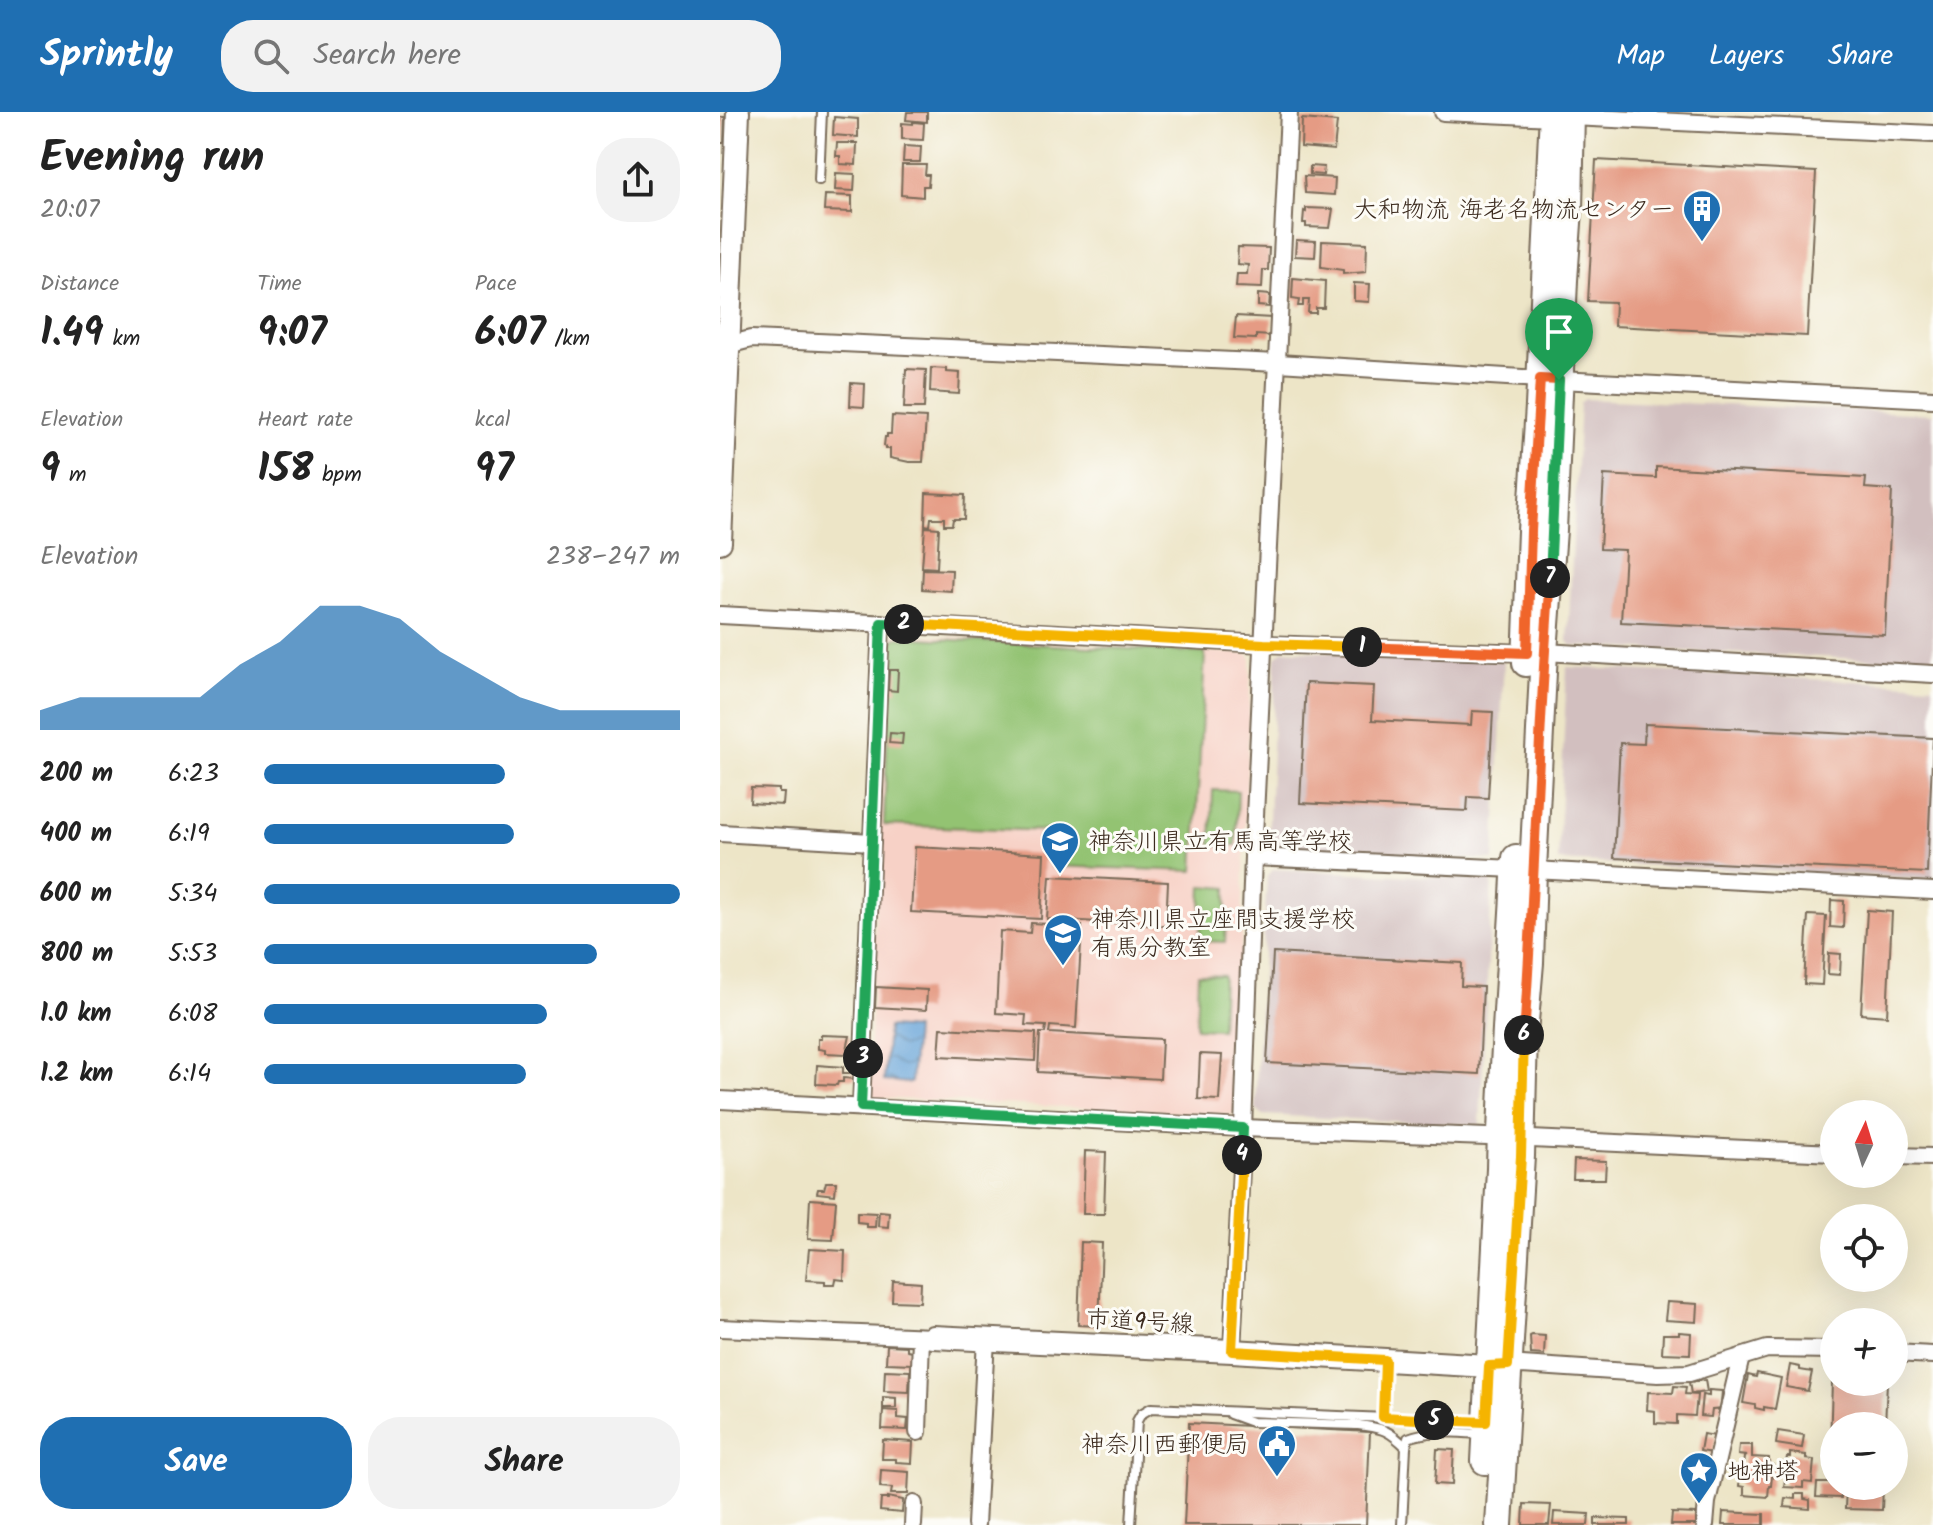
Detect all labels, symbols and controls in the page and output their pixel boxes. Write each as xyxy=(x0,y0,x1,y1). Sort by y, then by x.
search box xyxy=(221,20,781,92)
text: Sprintly xyxy=(40,26,173,86)
text: Search here xyxy=(313,32,461,80)
icon: search xyxy=(249,34,293,78)
text: Map xyxy=(1616,34,1665,79)
text: Layers xyxy=(1709,34,1784,79)
text: Share xyxy=(1828,34,1893,79)
text: Evening run xyxy=(40,124,264,194)
button: share xyxy=(596,138,680,222)
building icon: 大和物流 海老名物流センター xyxy=(1681,188,1723,243)
text: 20:07 xyxy=(40,189,100,231)
place label: 大和物流 海老名物流センター xyxy=(1353,191,1674,230)
text: Distance xyxy=(40,267,119,302)
text: Time xyxy=(257,267,302,302)
text: Pace xyxy=(475,267,517,302)
pin xyxy=(1525,298,1593,380)
text: 1.49 xyxy=(40,302,104,366)
text: 9:07 xyxy=(257,302,327,366)
text: 6:07 xyxy=(475,302,546,366)
icon: arrive xyxy=(1537,310,1581,354)
text: km xyxy=(104,322,140,357)
text: /km xyxy=(546,322,590,357)
text: Elevation xyxy=(40,403,123,438)
text: Heart rate xyxy=(257,403,353,438)
text: kcal xyxy=(475,403,510,438)
text: 9 xyxy=(40,438,60,502)
text: 158 xyxy=(257,438,313,502)
text: 97 xyxy=(475,438,514,502)
text: m xyxy=(60,458,87,493)
text: bpm xyxy=(313,458,362,493)
text: Elevation xyxy=(40,536,138,578)
text: 238–247 m xyxy=(546,536,680,578)
pin: 7 xyxy=(1530,558,1570,598)
text: 7 xyxy=(1545,560,1555,595)
pin: 2 xyxy=(884,604,924,644)
text: 2 xyxy=(898,606,910,641)
pin: 1 xyxy=(1342,627,1382,667)
text: 1 xyxy=(1359,629,1365,664)
text: 200 m xyxy=(40,753,113,795)
text: 6:23 xyxy=(168,753,219,795)
text: 400 m xyxy=(40,813,112,855)
text: 6:19 xyxy=(168,813,210,855)
school or university icon: 神奈川県立有馬高等学校 xyxy=(1039,820,1081,875)
place label: 神奈川県立有馬高等学校 xyxy=(1088,823,1352,862)
text: 600 m xyxy=(40,873,112,915)
text: 5:34 xyxy=(168,873,218,915)
place label: 神奈川県立座間支援学校 有馬分教室 xyxy=(1091,901,1355,968)
school or university icon: 神奈川県立座間支援学校 有馬分教室 xyxy=(1042,912,1084,967)
text: 800 m xyxy=(40,933,113,975)
text: 5:53 xyxy=(168,933,217,975)
text: 1.0 km xyxy=(40,993,111,1035)
text: 6:08 xyxy=(168,993,218,1035)
pin: 6 xyxy=(1504,1015,1544,1055)
text: 6 xyxy=(1518,1017,1530,1052)
pin: 3 xyxy=(843,1038,883,1078)
text: 3 xyxy=(857,1040,869,1075)
text: 1.2 km xyxy=(40,1053,113,1095)
text: 6:14 xyxy=(168,1053,211,1095)
north arrow xyxy=(1820,1100,1908,1188)
map controls xyxy=(1820,1100,1908,1500)
pin: 4 xyxy=(1222,1135,1262,1175)
text: 4 xyxy=(1236,1137,1248,1172)
button: locate xyxy=(1820,1204,1908,1292)
street label: 市道9号線 xyxy=(1085,1300,1195,1345)
button: + xyxy=(1820,1308,1908,1396)
pin: 5 xyxy=(1414,1400,1454,1440)
text: 5 xyxy=(1428,1402,1440,1437)
button: − xyxy=(1820,1412,1908,1500)
button: Save xyxy=(40,1417,352,1509)
button: Share xyxy=(368,1417,680,1509)
public building icon: 神奈川西郵便局 xyxy=(1256,1423,1298,1478)
place label: 神奈川西郵便局 xyxy=(1081,1426,1249,1465)
place icon: 地神塔 xyxy=(1678,1450,1720,1505)
place label: 地神塔 xyxy=(1727,1453,1799,1492)

